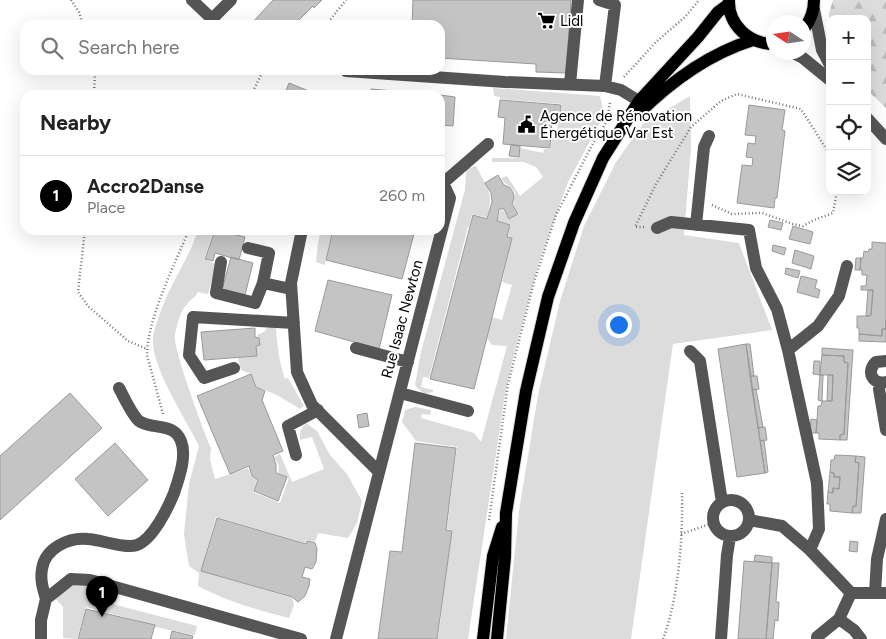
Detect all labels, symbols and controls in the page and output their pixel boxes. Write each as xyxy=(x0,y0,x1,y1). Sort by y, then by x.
supermarket icon: Lidl xyxy=(536,11,556,31)
place label: Lidl xyxy=(560,12,583,30)
north arrow xyxy=(766,15,811,60)
map controls xyxy=(826,15,871,195)
button: + xyxy=(826,15,871,60)
search box xyxy=(20,20,445,75)
icon: search xyxy=(38,34,66,62)
text: Search here xyxy=(78,36,180,59)
button: − xyxy=(826,60,871,105)
button: locate xyxy=(826,105,871,150)
place label: Agence de Rénovation Énergétique Var Est xyxy=(540,107,692,142)
text: Nearby xyxy=(40,110,111,135)
public building icon: Agence de Rénovation Énergétique Var Est xyxy=(516,115,536,135)
button: layers xyxy=(826,150,871,195)
text: Accro2Danse xyxy=(87,175,204,198)
text: 1 xyxy=(53,186,59,205)
text: 260 m xyxy=(379,186,425,205)
text: Place xyxy=(87,198,125,217)
street label: Rue Isaac Newton xyxy=(378,258,426,380)
your location xyxy=(606,312,632,338)
pin: 1 xyxy=(86,576,118,617)

